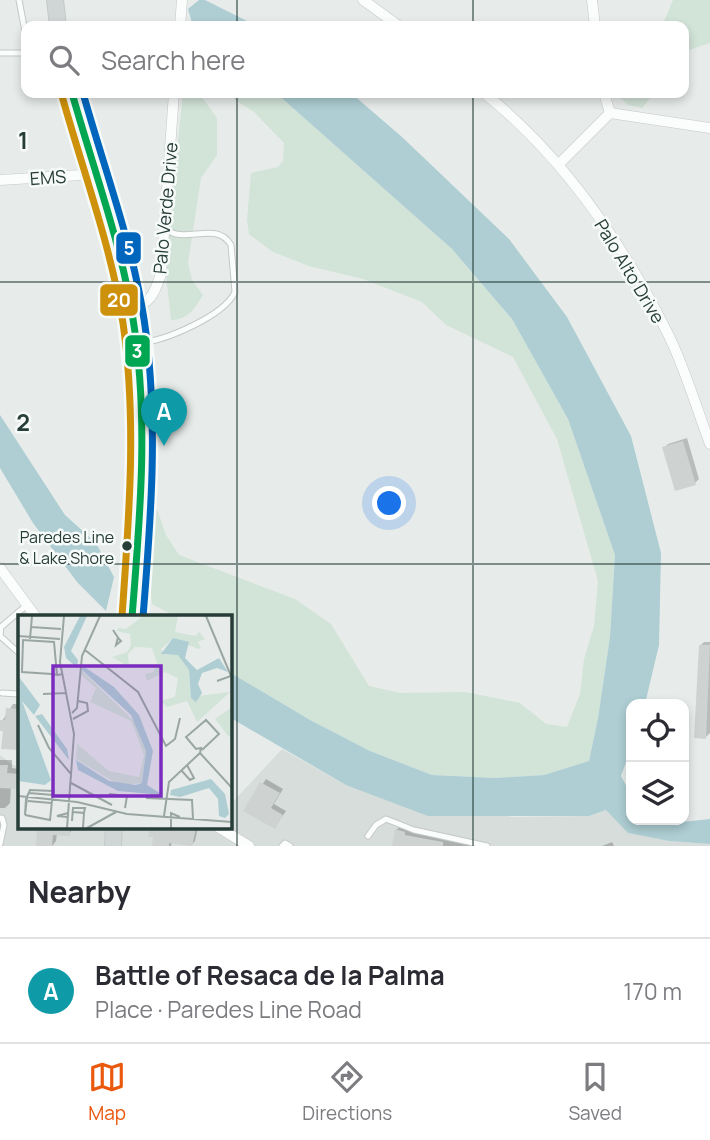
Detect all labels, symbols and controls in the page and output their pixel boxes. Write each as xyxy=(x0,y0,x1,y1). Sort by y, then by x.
search box xyxy=(21,21,689,98)
icon: search xyxy=(45,41,83,79)
text: Search here xyxy=(101,42,246,78)
text: 1 xyxy=(18,124,28,156)
street label: Palo Verde Drive xyxy=(147,141,183,275)
street label: EMS xyxy=(29,164,67,190)
street label: Palo Alto Drive xyxy=(589,214,671,328)
line badge: 5 xyxy=(115,231,142,265)
text: 5 xyxy=(123,235,135,261)
line badge: 20 xyxy=(99,283,139,317)
text: 20 xyxy=(107,287,131,313)
line badge: 3 xyxy=(124,334,151,368)
text: 3 xyxy=(131,338,143,364)
pin: A xyxy=(141,388,187,446)
text: 2 xyxy=(16,406,30,438)
your location xyxy=(372,486,406,520)
place label: Paredes Line & Lake Shore xyxy=(19,526,114,569)
marker: Paredes Line & Lake Shore xyxy=(120,539,134,553)
inset map xyxy=(18,615,231,828)
map controls xyxy=(626,699,689,825)
button: locate xyxy=(626,699,689,762)
button: layers xyxy=(626,762,689,825)
text: Nearby xyxy=(28,871,131,912)
text: Battle of Resaca de la Palma xyxy=(95,957,445,993)
text: A xyxy=(43,975,59,1007)
text: 170 m xyxy=(623,975,682,1007)
text: Place · Paredes Line Road xyxy=(95,993,362,1025)
tab: Map xyxy=(88,1058,126,1126)
tab: Directions xyxy=(302,1058,392,1126)
tab: Saved xyxy=(568,1058,622,1126)

